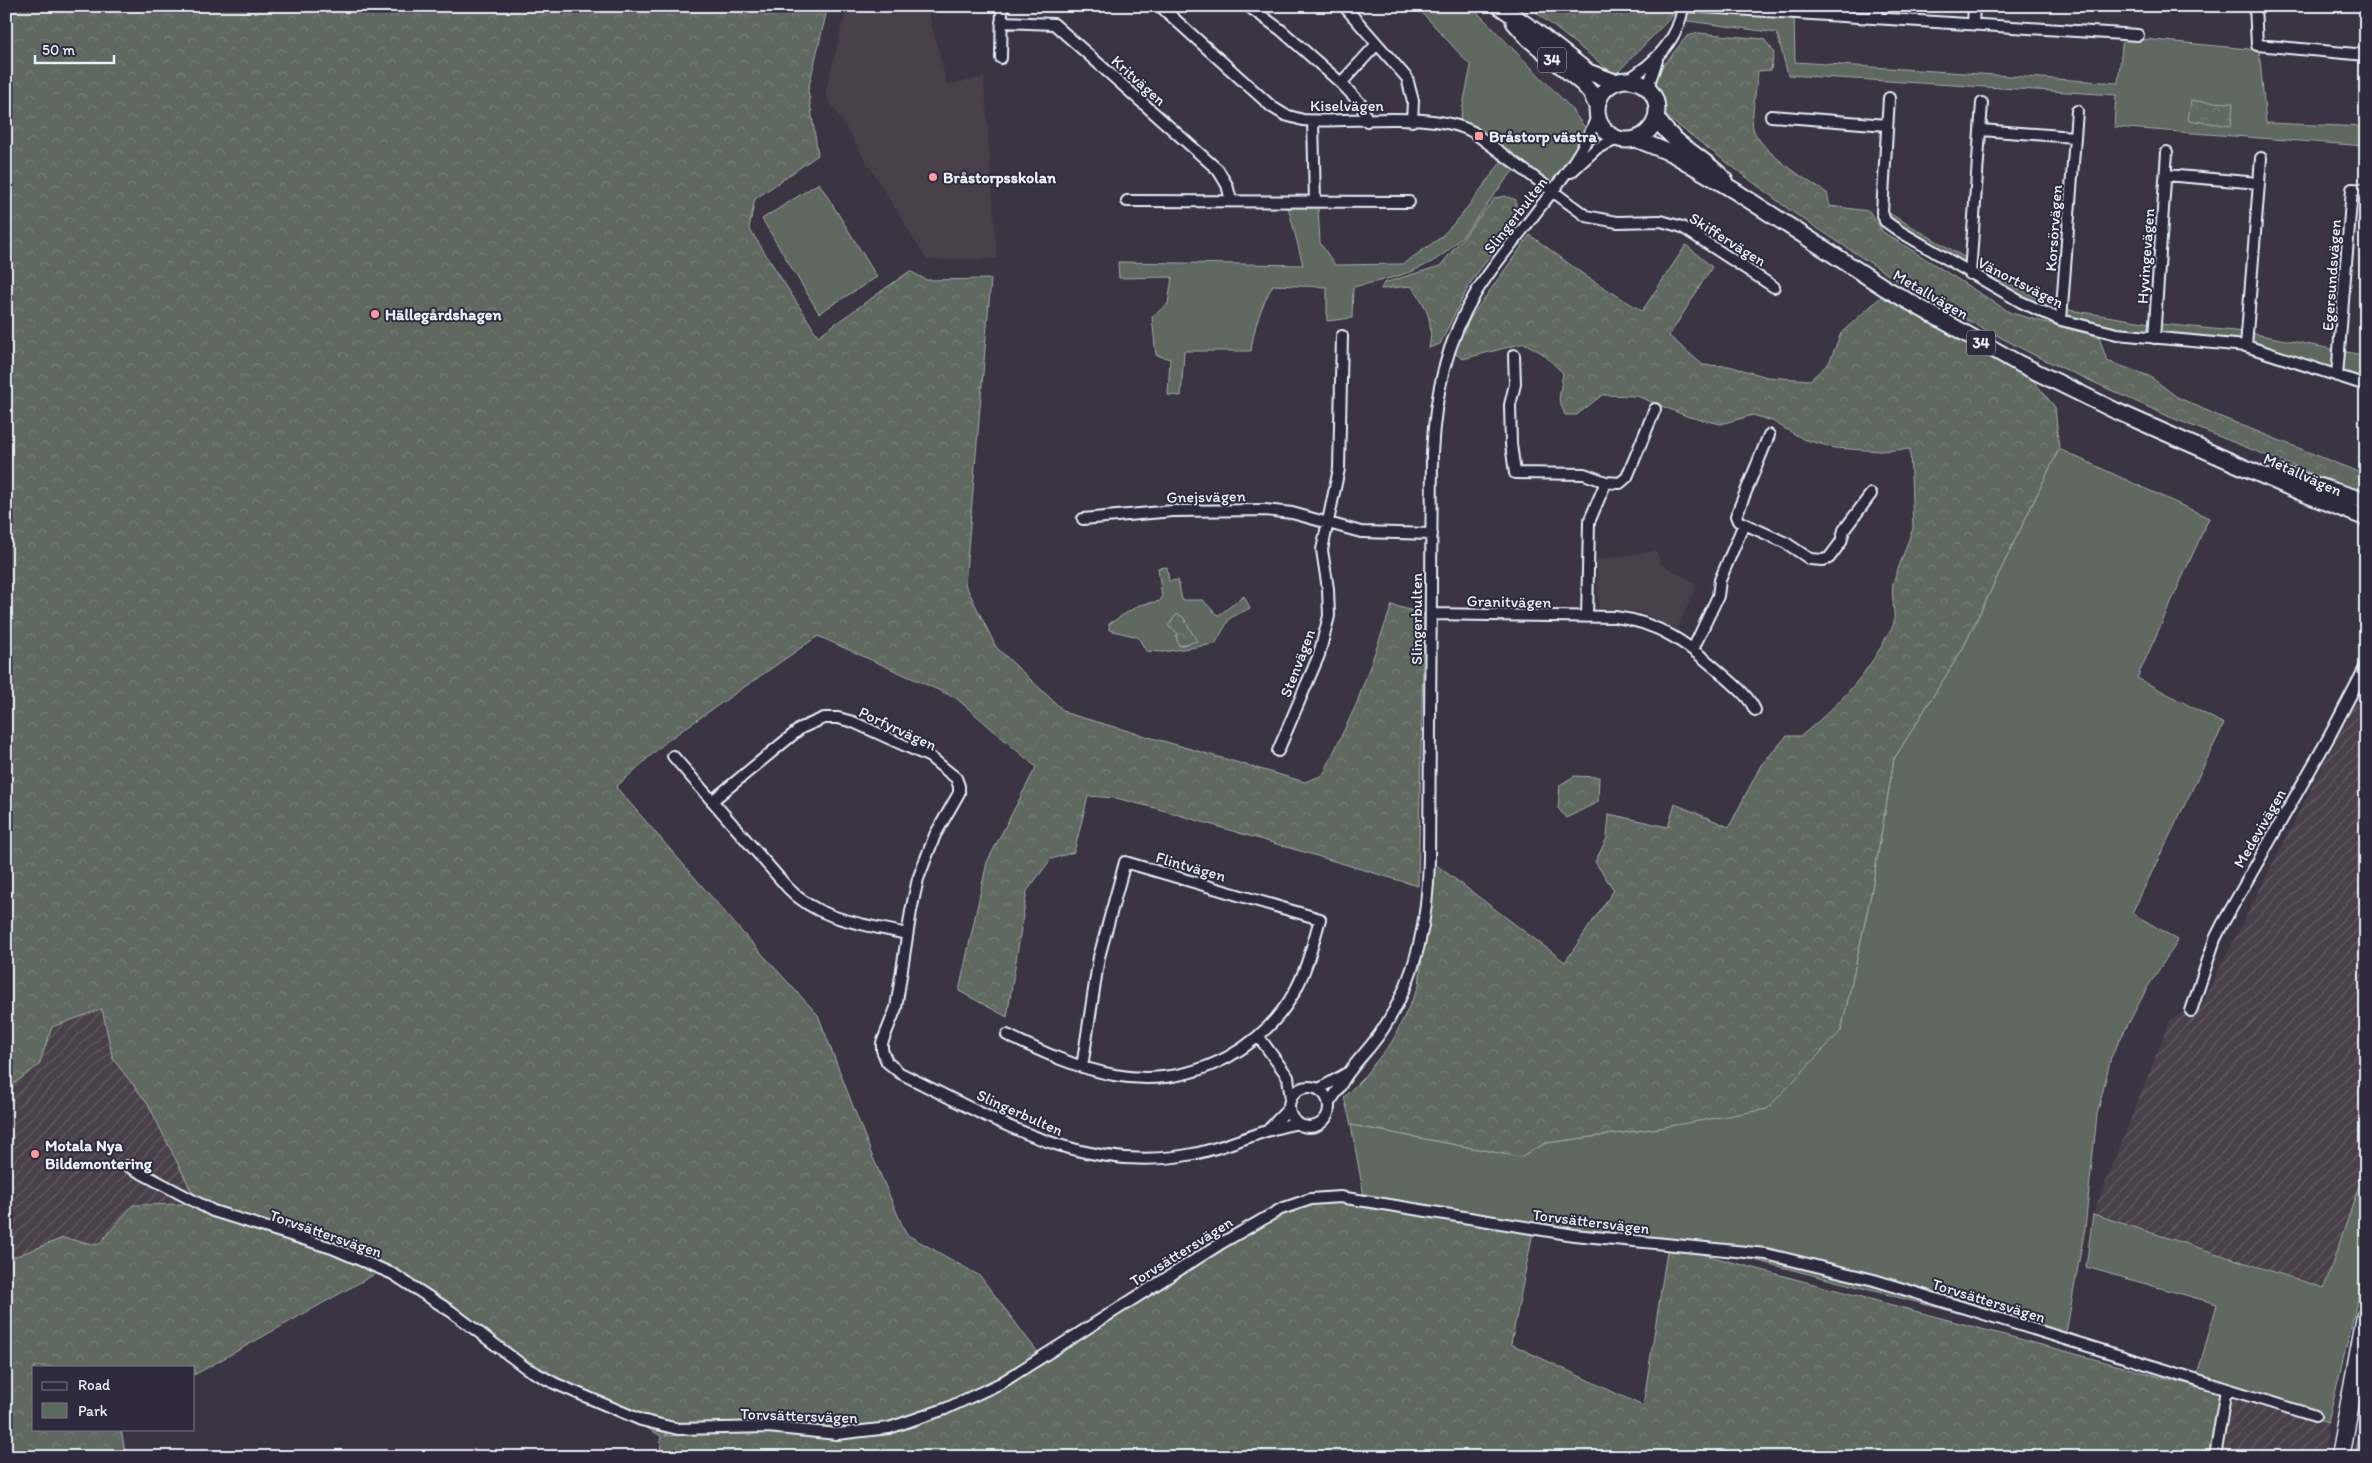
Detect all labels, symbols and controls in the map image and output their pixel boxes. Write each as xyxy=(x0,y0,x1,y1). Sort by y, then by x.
scale bar xyxy=(35,32,114,64)
text: 50 m xyxy=(42,41,75,59)
road number: 34 xyxy=(1538,48,1566,72)
street label: Kritvägen xyxy=(1108,51,1170,110)
street label: Kiselvägen xyxy=(1310,96,1384,115)
place label: Bråstorp västra xyxy=(1489,127,1597,147)
marker: Bråstorp västra xyxy=(1473,130,1485,142)
place label: Bråstorpsskolan xyxy=(943,168,1057,188)
marker: Bråstorpsskolan xyxy=(927,171,939,183)
street label: Slingerbulten xyxy=(1480,173,1552,257)
street label: Korsörvägen xyxy=(2041,184,2066,272)
street label: Skiffervägen xyxy=(1686,208,1770,271)
street label: Hyvingevägen xyxy=(2133,208,2158,304)
street label: Egersundsvägen xyxy=(2318,219,2345,332)
street label: Vänortsvägen xyxy=(1975,253,2067,312)
street label: Metallvägen xyxy=(1890,265,1972,324)
place label: Hällegårdshagen xyxy=(385,305,502,325)
marker: Hällegårdshagen xyxy=(369,308,381,320)
road number: 34 xyxy=(1967,330,1995,356)
street label: Metallvägen xyxy=(2261,449,2345,500)
street label: Gnejsvägen xyxy=(1166,486,1246,507)
street label: Slingerbulten xyxy=(1407,572,1426,665)
street label: Granitvägen xyxy=(1466,591,1552,612)
street label: Stenvägen xyxy=(1276,626,1319,700)
street label: Porfyrvägen xyxy=(856,702,940,755)
street label: Medevivägen xyxy=(2229,785,2290,871)
street label: Flintvägen xyxy=(1154,847,1228,886)
street label: Slingerbulten xyxy=(974,1085,1066,1140)
place label: Motala Nya Bildemontering xyxy=(45,1136,153,1174)
marker: Motala Nya Bildemontering xyxy=(29,1148,41,1160)
street label: Torvsättersvägen xyxy=(267,1205,385,1262)
street label: Torvsättersvägen xyxy=(1531,1205,1651,1238)
street label: Torvsättersvägen xyxy=(1126,1212,1237,1291)
street label: Torvsättersvägen xyxy=(1930,1274,2048,1327)
legend xyxy=(32,1366,195,1430)
text: Road xyxy=(78,1376,111,1394)
text: Park xyxy=(78,1402,108,1420)
street label: Torvsättersvägen xyxy=(740,1404,859,1427)

